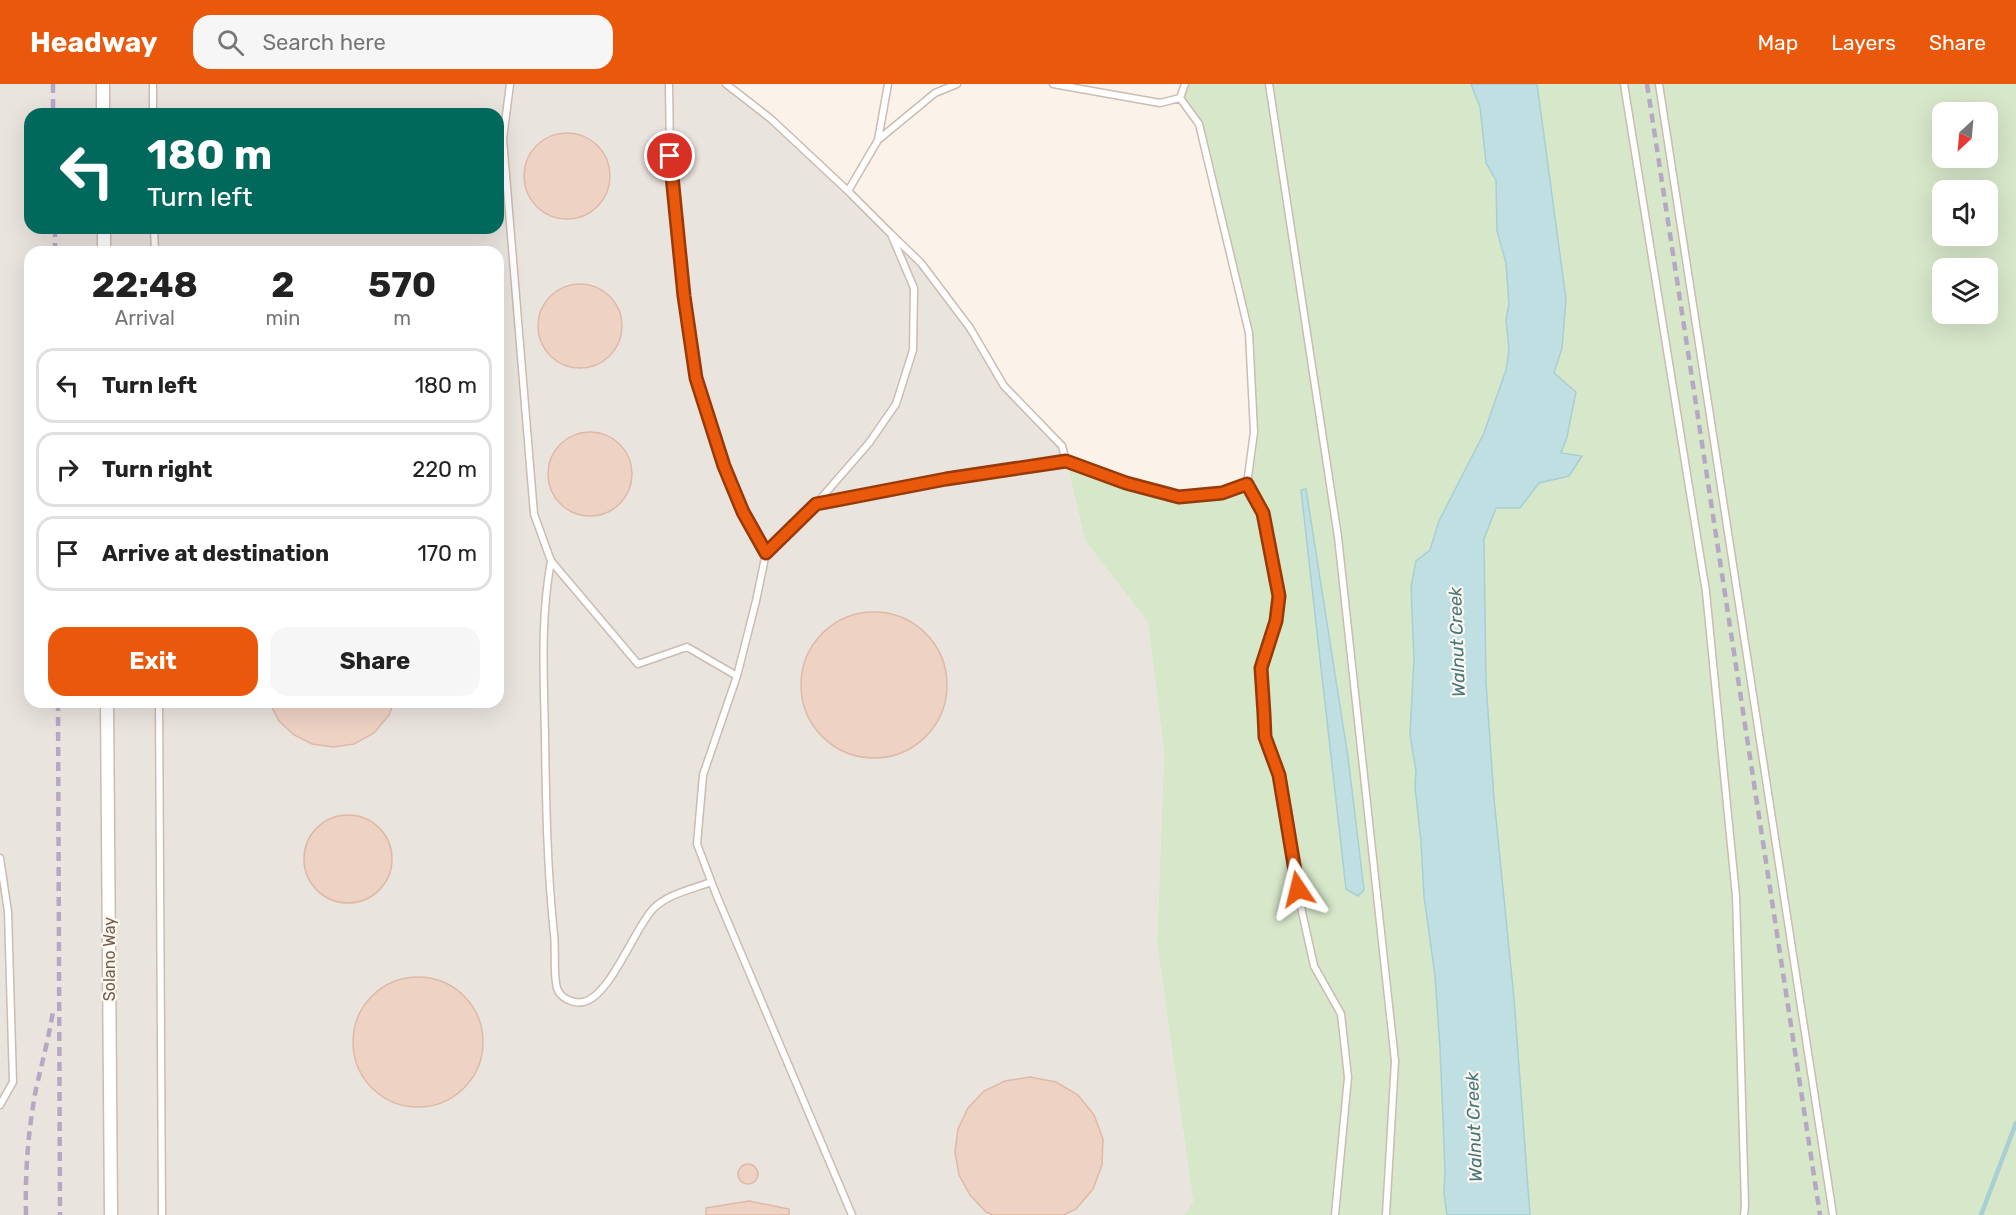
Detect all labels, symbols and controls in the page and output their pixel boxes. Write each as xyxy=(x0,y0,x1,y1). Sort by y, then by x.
search box xyxy=(193,15,613,69)
text: Headway xyxy=(30,26,157,59)
icon: search xyxy=(214,26,247,59)
text: Search here xyxy=(262,29,386,56)
text: Map xyxy=(1757,30,1798,55)
text: Layers xyxy=(1831,30,1896,55)
text: Share xyxy=(1929,30,1986,55)
north arrow xyxy=(1932,102,1998,168)
map controls xyxy=(1932,102,1998,324)
text: 180 m xyxy=(147,130,272,180)
pin xyxy=(644,130,695,181)
icon: left xyxy=(48,132,126,210)
icon: arrive xyxy=(653,139,686,172)
button: sound xyxy=(1932,180,1998,246)
text: Turn left xyxy=(147,181,252,213)
button: layers xyxy=(1932,258,1998,324)
text: 22:48 xyxy=(92,263,198,306)
text: 2 xyxy=(271,263,295,306)
text: 570 xyxy=(368,263,436,306)
text: Arrival xyxy=(115,306,175,330)
text: min xyxy=(266,306,300,330)
text: m xyxy=(393,306,411,330)
icon: left xyxy=(51,369,84,402)
text: Turn left xyxy=(102,372,197,399)
text: 180 m xyxy=(415,372,477,399)
icon: right xyxy=(51,453,84,486)
text: Turn right xyxy=(102,456,212,483)
text: 220 m xyxy=(412,456,477,483)
icon: arrive xyxy=(51,537,84,570)
text: Arrive at destination xyxy=(102,540,329,567)
text: 170 m xyxy=(417,540,477,567)
water label: Walnut Creek xyxy=(1444,586,1470,698)
button: Exit xyxy=(48,627,258,696)
button: Share xyxy=(270,627,480,696)
position arrow xyxy=(1266,857,1330,921)
street label: Solano Way xyxy=(100,917,119,1001)
water label: Walnut Creek xyxy=(1461,1071,1487,1183)

